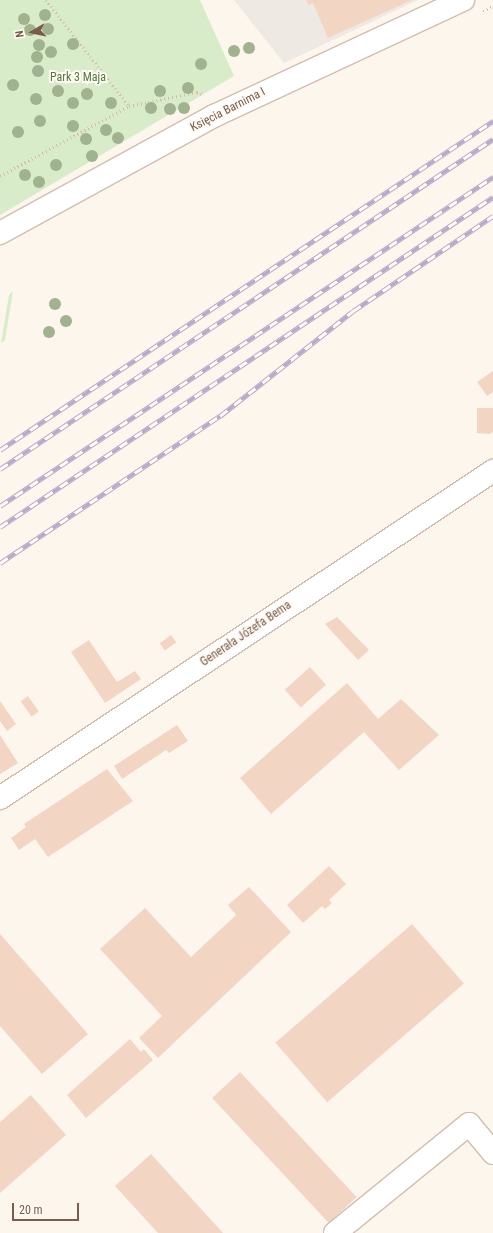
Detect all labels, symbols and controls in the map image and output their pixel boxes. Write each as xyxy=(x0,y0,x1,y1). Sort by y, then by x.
north arrow xyxy=(12,12,52,52)
text: N xyxy=(13,30,27,38)
park label: Park 3 Maja xyxy=(50,71,106,85)
street label: Księcia Barnima I xyxy=(188,85,268,135)
street label: Generała Józefa Bema xyxy=(198,598,294,670)
scale bar xyxy=(14,1195,81,1221)
text: 20 m xyxy=(19,1203,43,1217)

